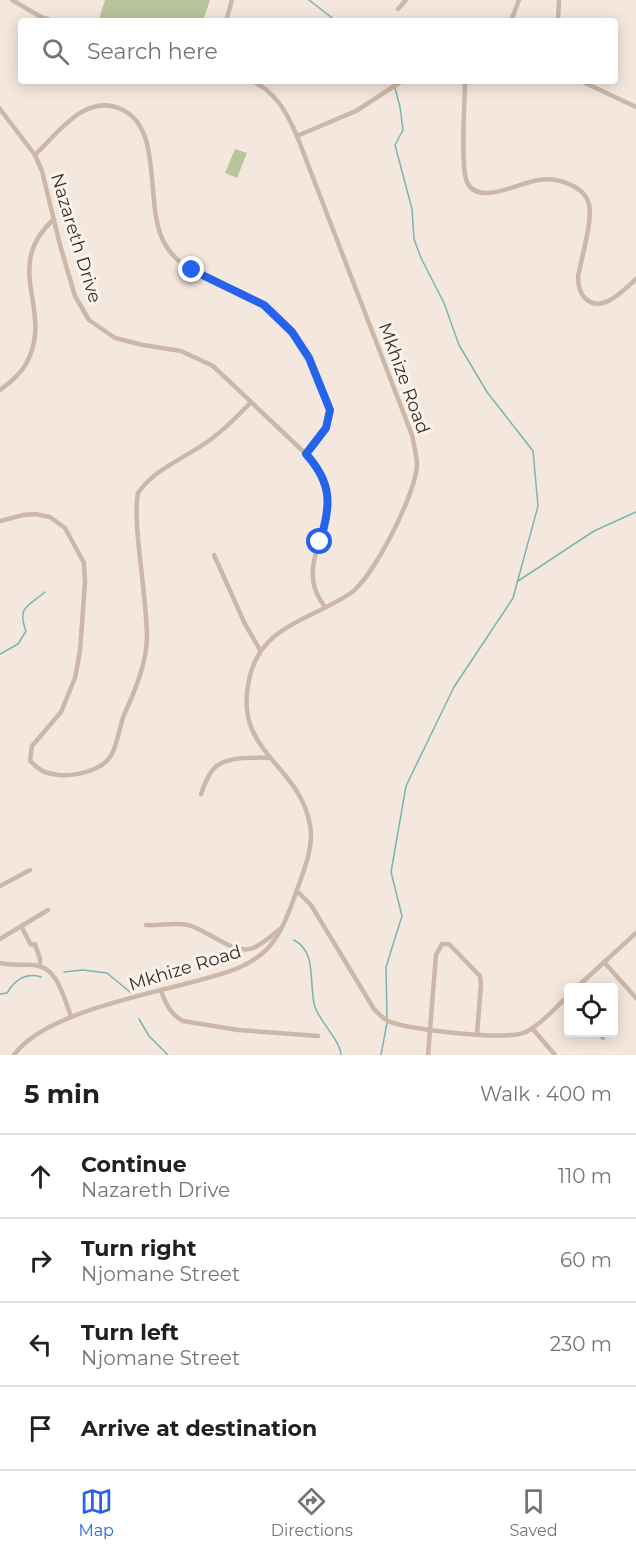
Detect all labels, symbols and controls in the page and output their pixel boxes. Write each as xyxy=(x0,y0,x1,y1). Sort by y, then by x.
search box xyxy=(18,18,618,84)
icon: search xyxy=(39,35,72,68)
text: Search here xyxy=(87,38,218,65)
street label: Nazareth Drive xyxy=(46,171,106,306)
route end xyxy=(178,256,204,282)
street label: Mkhize Road xyxy=(374,319,434,437)
route start xyxy=(306,528,332,554)
street label: Mkhize Road xyxy=(126,940,244,996)
map controls xyxy=(564,983,618,1037)
button: locate xyxy=(564,983,618,1037)
text: 5 min xyxy=(24,1078,100,1110)
text: Walk · 400 m xyxy=(480,1082,612,1106)
text: Continue xyxy=(81,1151,187,1178)
icon: ahead xyxy=(24,1160,57,1193)
text: 110 m xyxy=(558,1164,612,1188)
text: Nazareth Drive xyxy=(81,1178,230,1202)
text: Turn right xyxy=(81,1235,196,1262)
icon: right xyxy=(24,1244,57,1277)
text: 60 m xyxy=(560,1248,612,1272)
text: Njomane Street xyxy=(81,1262,240,1286)
text: Turn left xyxy=(81,1319,179,1346)
icon: left xyxy=(24,1328,57,1361)
text: 230 m xyxy=(550,1332,612,1356)
text: Njomane Street xyxy=(81,1346,240,1370)
icon: arrive xyxy=(24,1412,57,1445)
text: Arrive at destination xyxy=(81,1415,317,1442)
tab: Map xyxy=(78,1485,114,1540)
tab: Directions xyxy=(271,1485,353,1540)
tab: Saved xyxy=(510,1485,558,1540)

